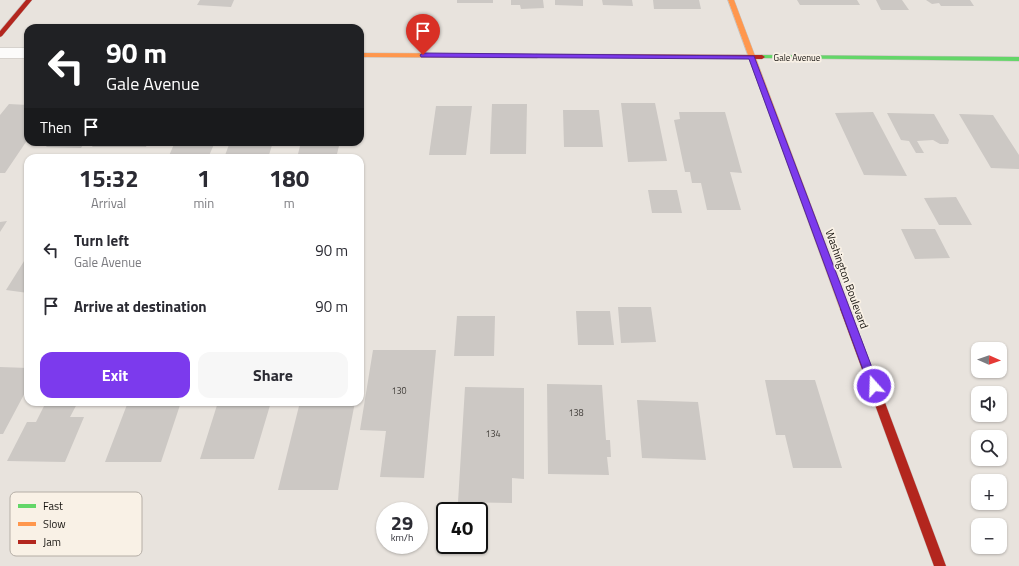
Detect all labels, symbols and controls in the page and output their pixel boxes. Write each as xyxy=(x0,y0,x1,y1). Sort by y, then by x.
pin xyxy=(406,14,440,55)
icon: arrive xyxy=(412,20,434,42)
text: 90 m xyxy=(106,31,167,74)
icon: left xyxy=(40,40,92,92)
street label: Gale Avenue xyxy=(774,51,821,64)
text: Gale Avenue xyxy=(106,70,200,97)
text: Then xyxy=(40,116,72,139)
icon: arrive xyxy=(80,116,102,138)
text: 15:32 xyxy=(79,160,139,196)
text: 1 xyxy=(197,160,211,196)
text: 180 xyxy=(269,160,309,196)
text: Arrival xyxy=(91,193,126,213)
text: min xyxy=(193,193,214,213)
text: m xyxy=(284,193,295,213)
street label: Washington Boulevard xyxy=(822,227,872,331)
text: Turn left xyxy=(74,229,129,252)
icon: left xyxy=(40,239,62,261)
text: 90 m xyxy=(315,239,348,262)
text: Gale Avenue xyxy=(74,252,142,272)
icon: arrive xyxy=(40,295,62,317)
text: Arrive at destination xyxy=(74,295,207,318)
text: 90 m xyxy=(315,295,348,318)
north arrow xyxy=(971,342,1007,378)
map controls xyxy=(971,342,1007,554)
button: Exit xyxy=(40,352,190,398)
button: Share xyxy=(198,352,348,398)
position arrow xyxy=(853,365,895,407)
house number: 130 xyxy=(391,384,407,397)
button: sound xyxy=(971,386,1007,422)
house number: 138 xyxy=(568,406,584,419)
house number: 134 xyxy=(485,427,501,440)
button: search xyxy=(971,430,1007,466)
button: + xyxy=(971,474,1007,510)
legend xyxy=(10,492,142,556)
text: Fast xyxy=(43,498,63,514)
speed limit sign: 40 xyxy=(436,502,488,554)
text: 29 xyxy=(391,507,413,538)
text: Slow xyxy=(43,516,66,532)
button: − xyxy=(971,518,1007,554)
text: km/h xyxy=(391,530,413,545)
text: Jam xyxy=(43,534,61,550)

